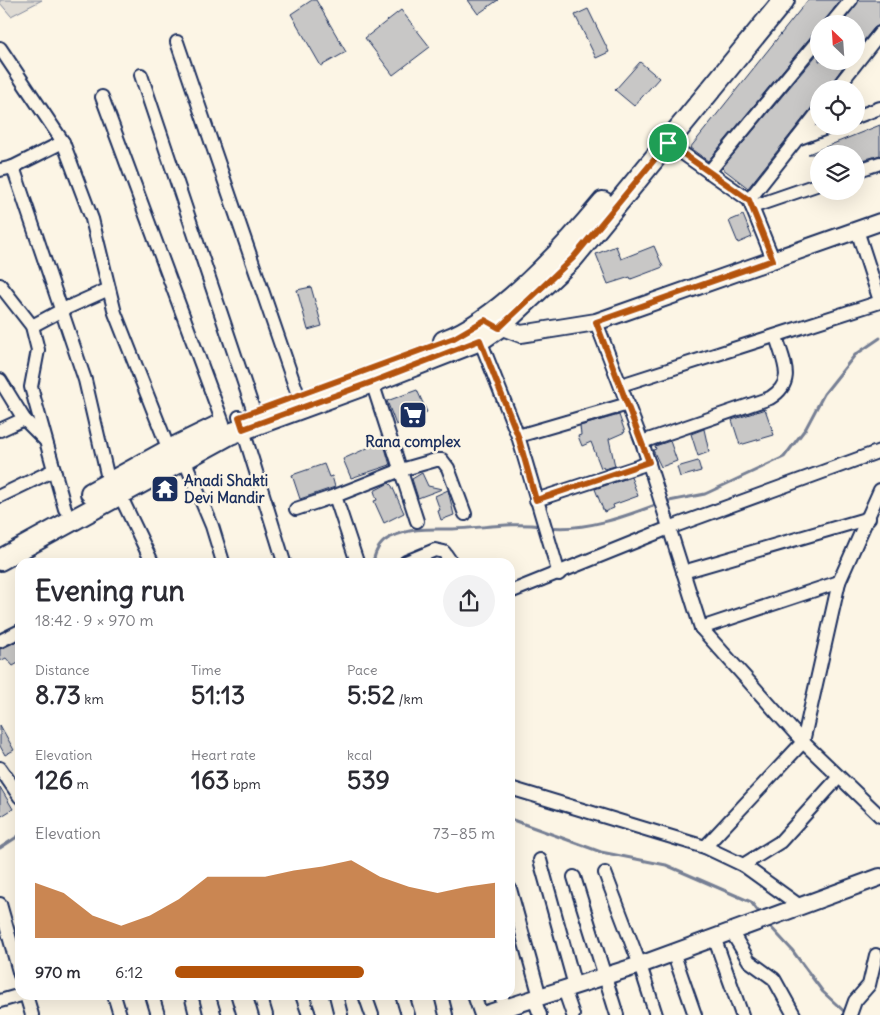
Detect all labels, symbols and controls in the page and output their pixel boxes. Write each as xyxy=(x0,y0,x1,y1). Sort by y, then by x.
north arrow xyxy=(810,15,865,70)
map controls xyxy=(810,15,865,200)
button: locate xyxy=(810,80,865,135)
pin xyxy=(647,122,689,164)
icon: arrive xyxy=(654,129,682,157)
button: layers xyxy=(810,145,865,200)
supermarket icon: Rana complex xyxy=(398,400,428,430)
place label: Rana complex xyxy=(365,432,461,452)
place label: Anadi Shakti Devi Mandir xyxy=(184,471,268,507)
temple icon: Anadi Shakti Devi Mandir xyxy=(150,474,180,504)
text: Evening run xyxy=(35,573,185,609)
button: share xyxy=(443,575,495,627)
text: 18:42 · 9 × 970 m xyxy=(35,610,154,630)
text: Distance xyxy=(35,661,90,679)
text: Time xyxy=(191,661,221,679)
text: Pace xyxy=(347,661,377,679)
text: 8.73 xyxy=(35,679,81,711)
text: 51:13 xyxy=(191,679,245,711)
text: 5:52 xyxy=(347,679,395,711)
text: km xyxy=(81,690,104,708)
text: /km xyxy=(395,690,423,708)
text: Elevation xyxy=(35,746,92,764)
text: Heart rate xyxy=(191,746,256,764)
text: kcal xyxy=(347,746,372,764)
text: 126 xyxy=(35,764,73,796)
text: 163 xyxy=(191,764,230,796)
text: 539 xyxy=(347,764,390,796)
text: m xyxy=(73,775,89,793)
text: bpm xyxy=(230,775,261,793)
text: Elevation xyxy=(35,823,101,843)
text: 73–85 m xyxy=(433,823,495,843)
text: 970 m xyxy=(35,962,80,982)
text: 6:12 xyxy=(115,962,143,982)

